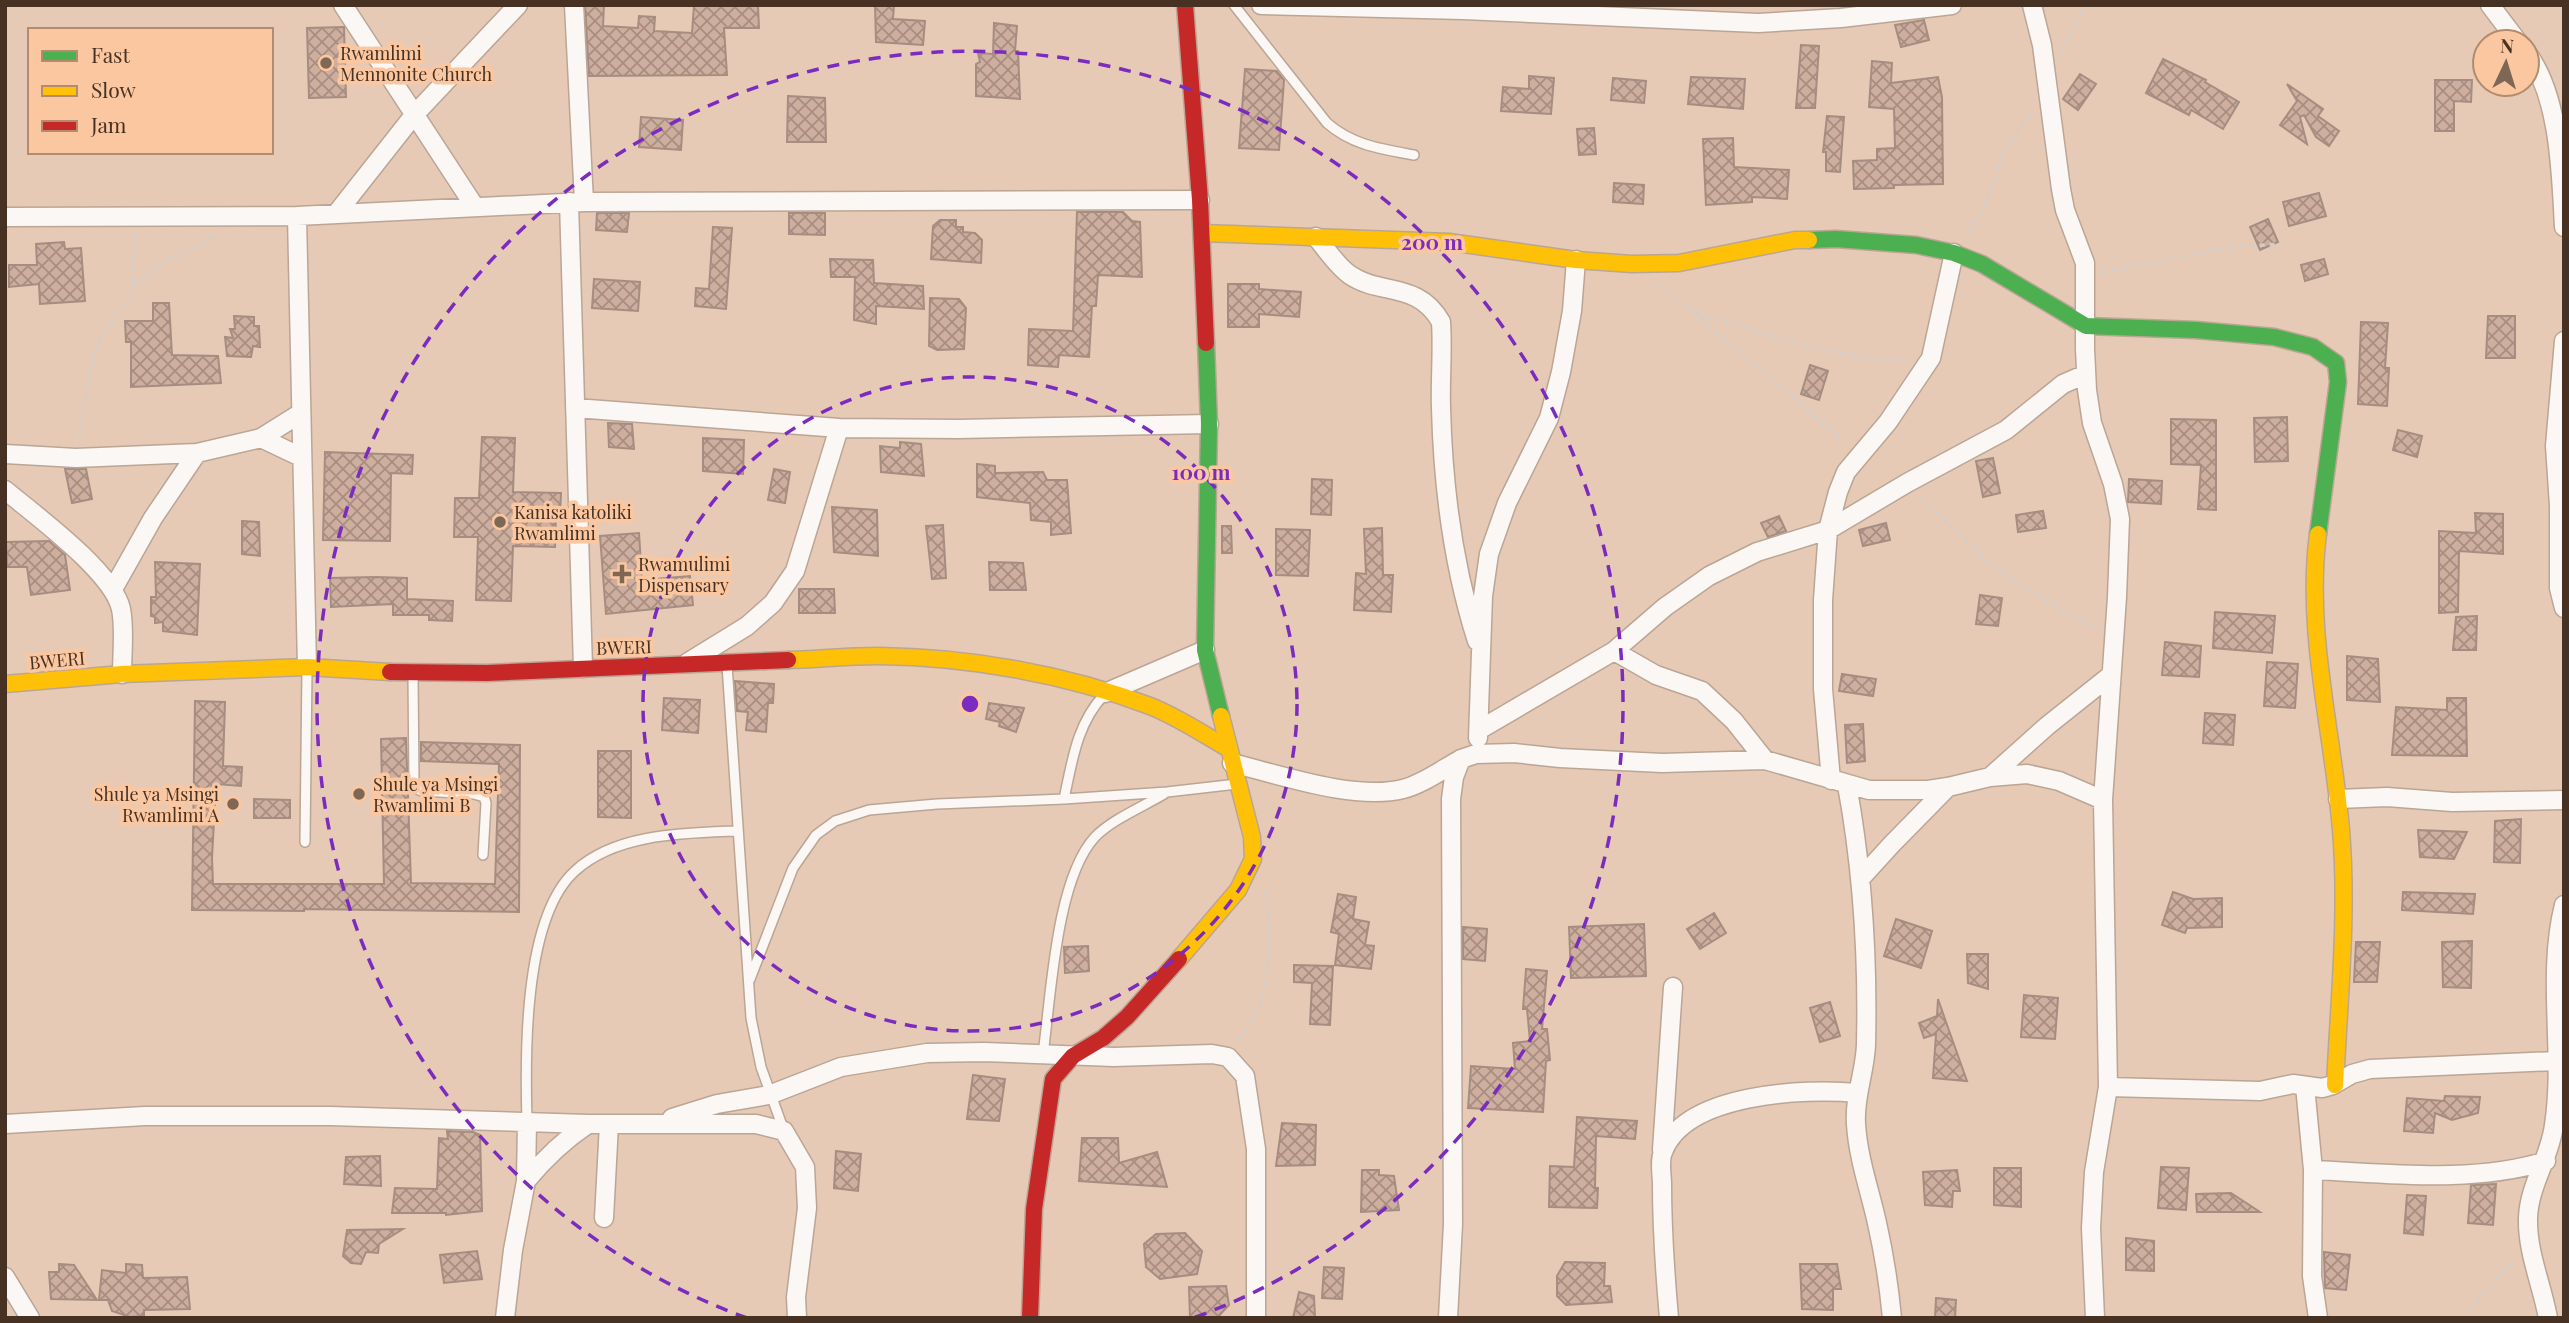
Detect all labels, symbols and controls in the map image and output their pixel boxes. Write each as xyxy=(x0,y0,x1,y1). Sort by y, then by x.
legend xyxy=(28,28,273,154)
north arrow xyxy=(2471,28,2541,98)
text: N xyxy=(2500,32,2515,59)
text: Fast xyxy=(91,40,130,68)
place label: Rwamlimi Mennonite Church xyxy=(340,41,493,86)
marker: Rwamlimi Mennonite Church xyxy=(318,55,334,71)
text: Slow xyxy=(91,75,136,103)
text: Jam xyxy=(90,110,127,138)
text: 200 m xyxy=(1401,227,1463,255)
text: 100 m xyxy=(1171,457,1231,485)
place label: Kanisa katoliki Rwamlimi xyxy=(514,500,632,545)
marker: Kanisa katoliki Rwamlimi xyxy=(492,514,508,530)
place label: Rwamulimi Dispensary xyxy=(638,552,730,597)
marker: Rwamulimi Dispensary xyxy=(612,564,632,584)
street label: BWERI xyxy=(596,634,652,660)
street label: BWERI xyxy=(28,646,86,674)
centre of rings xyxy=(958,692,982,716)
place label: Shule ya Msingi Rwamlimi B xyxy=(373,772,498,817)
place label: Shule ya Msingi Rwamlimi A xyxy=(94,782,220,827)
marker: Shule ya Msingi Rwamlimi B xyxy=(351,786,367,802)
marker: Shule ya Msingi Rwamlimi A xyxy=(225,796,241,812)

